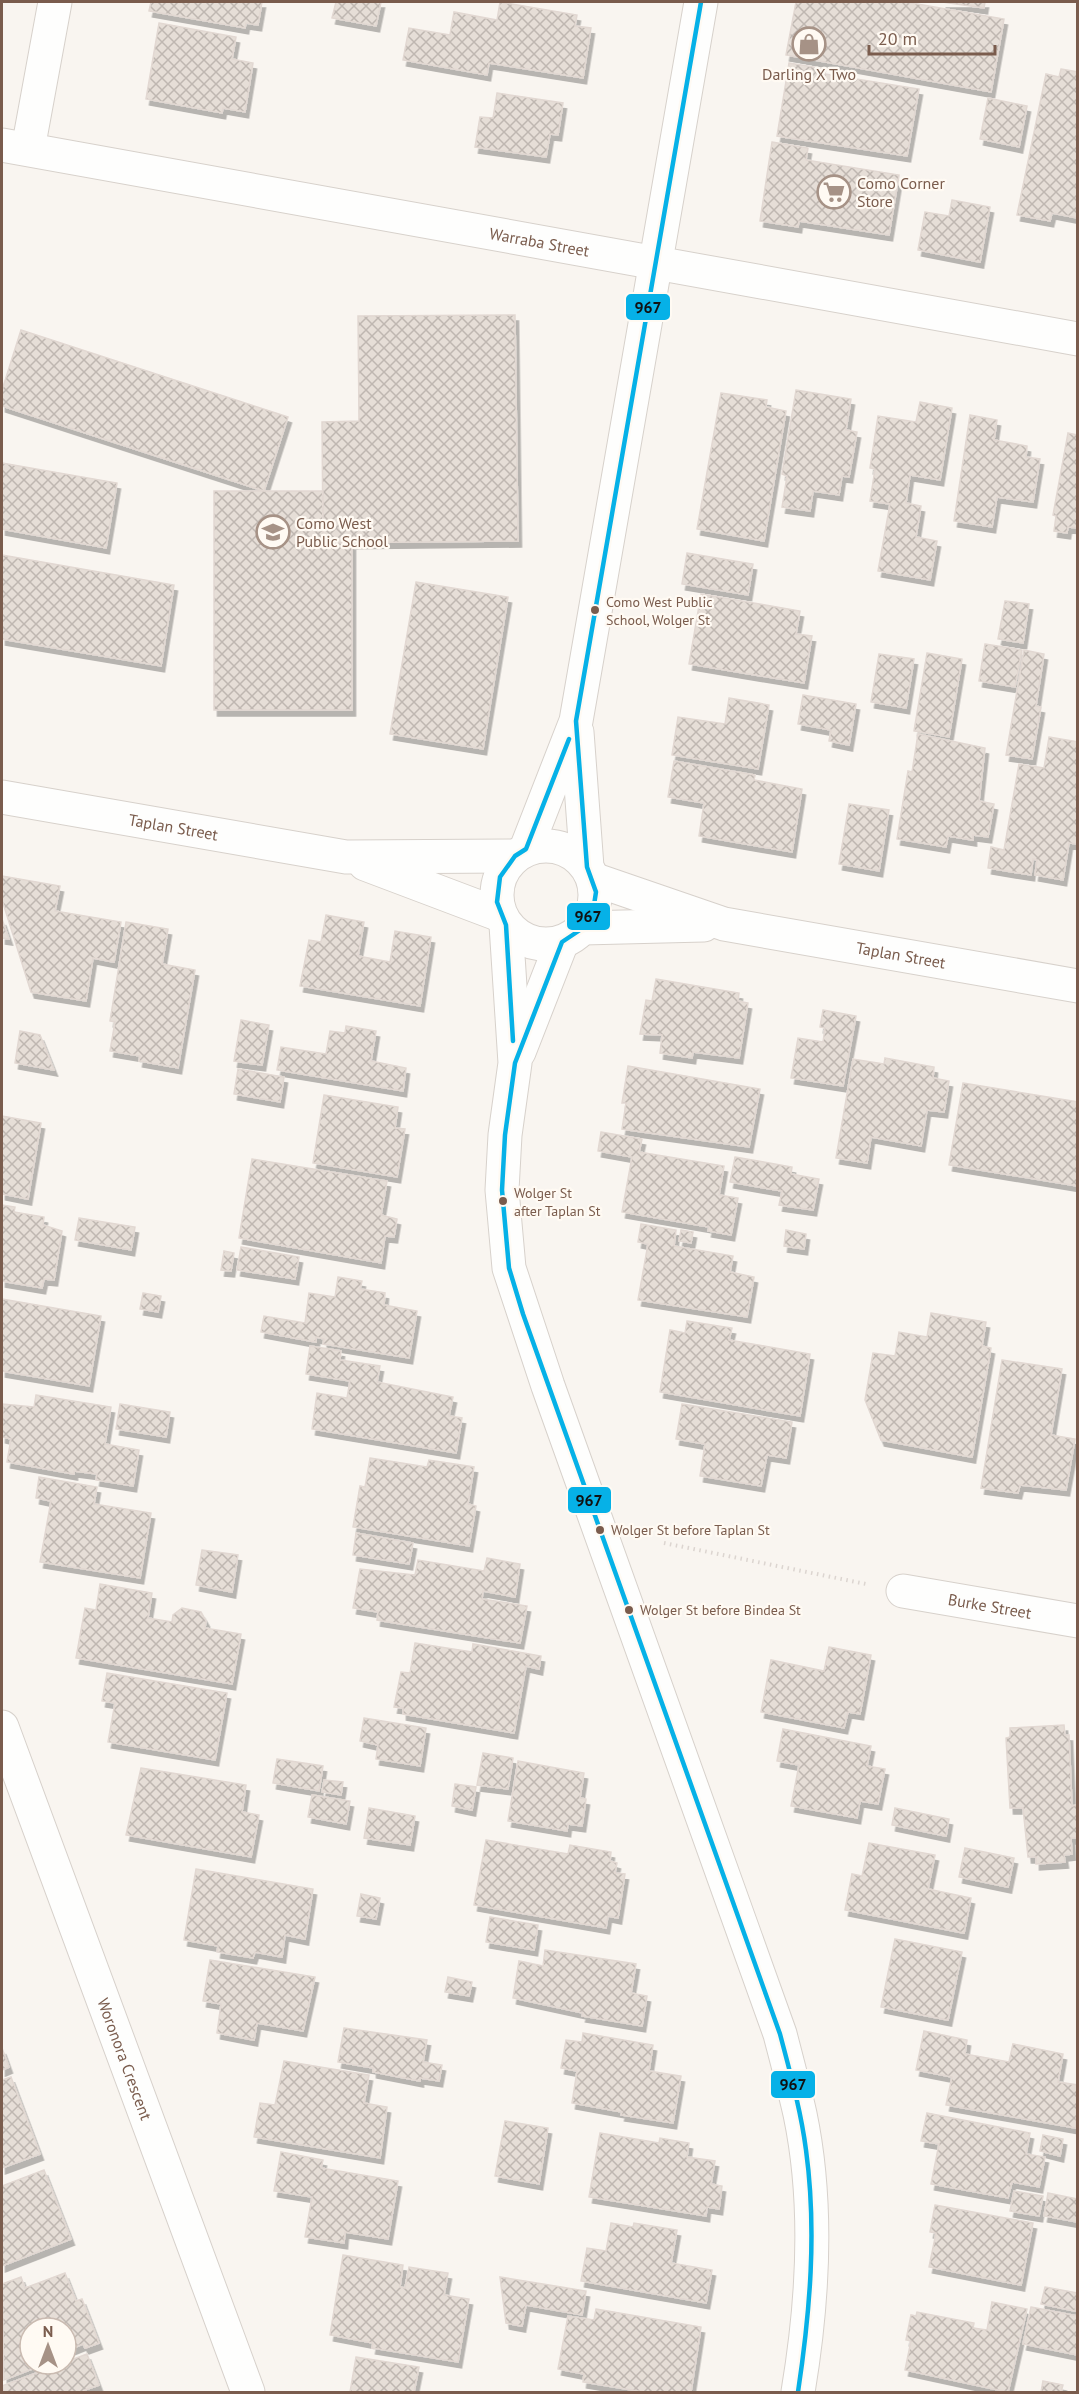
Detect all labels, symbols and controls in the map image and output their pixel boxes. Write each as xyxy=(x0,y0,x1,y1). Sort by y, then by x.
scale bar xyxy=(869,18,995,56)
shop icon: Darling X Two xyxy=(791,26,827,62)
text: 20 m xyxy=(878,27,917,50)
place label: Darling X Two xyxy=(762,64,856,84)
place label: Como Corner Store xyxy=(857,173,945,211)
supermarket icon: Como Corner Store xyxy=(816,174,852,210)
street label: Warraba Street xyxy=(488,223,591,261)
line badge: 967 xyxy=(625,293,671,321)
text: 967 xyxy=(634,297,662,317)
place label: Como West Public School xyxy=(296,513,388,551)
school or university icon: Como West Public School xyxy=(255,514,291,550)
place label: Como West Public School, Wolger St xyxy=(606,593,712,629)
marker: Como West Public School, Wolger St xyxy=(589,604,601,616)
street label: Taplan Street xyxy=(127,809,220,845)
line badge: 967 xyxy=(566,902,611,931)
text: 967 xyxy=(574,906,602,926)
street label: Taplan Street xyxy=(855,937,948,973)
place label: Wolger St after Taplan St xyxy=(514,1184,601,1220)
marker: Wolger St after Taplan St xyxy=(497,1195,509,1207)
line badge: 967 xyxy=(567,1486,612,1514)
text: 967 xyxy=(575,1490,603,1510)
place label: Wolger St before Taplan St xyxy=(611,1521,770,1539)
marker: Wolger St before Taplan St xyxy=(594,1524,606,1536)
street label: Burke Street xyxy=(947,1589,1034,1623)
place label: Wolger St before Bindea St xyxy=(640,1601,801,1619)
marker: Wolger St before Bindea St xyxy=(623,1604,635,1616)
street label: Woronora Crescent xyxy=(93,1995,157,2123)
line badge: 967 xyxy=(770,2070,816,2099)
text: 967 xyxy=(779,2074,807,2094)
north arrow xyxy=(18,2316,78,2376)
text: N xyxy=(43,2321,53,2341)

